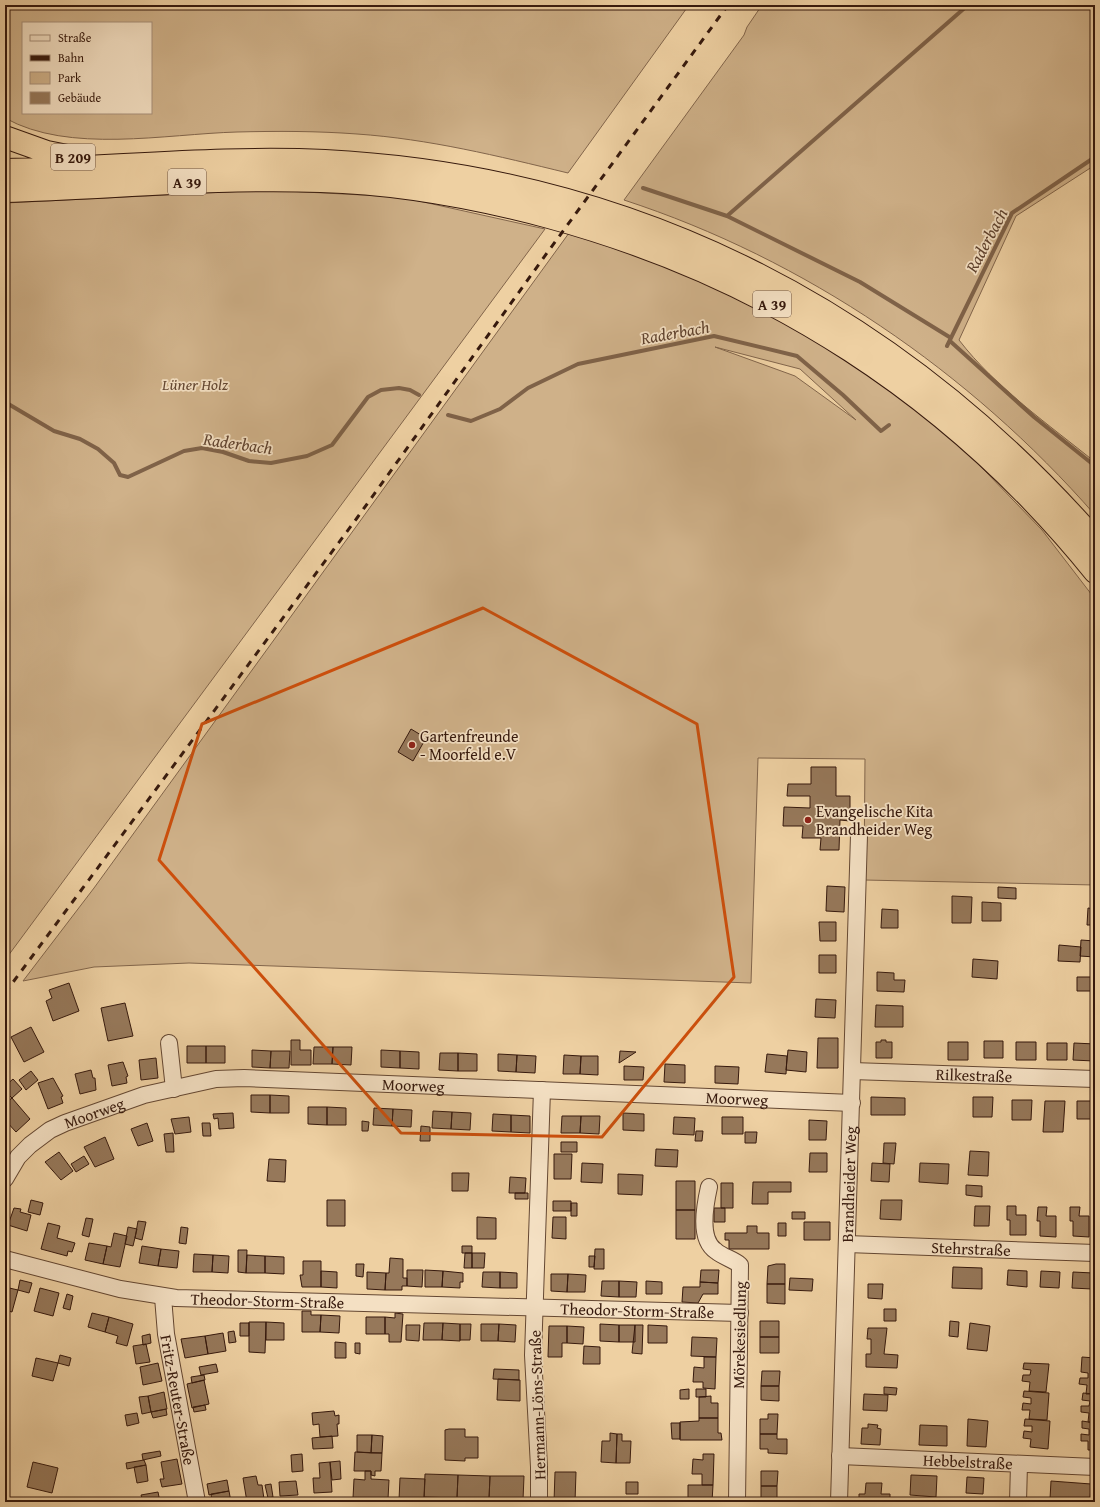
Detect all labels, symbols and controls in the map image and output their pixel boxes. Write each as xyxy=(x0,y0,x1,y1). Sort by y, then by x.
legend xyxy=(22,22,152,114)
text: Straße xyxy=(58,29,92,46)
text: Bahn xyxy=(58,49,84,66)
text: Park xyxy=(58,69,82,86)
text: Gebäude xyxy=(58,89,101,106)
road number: B 209 xyxy=(51,144,95,170)
road number: A 39 xyxy=(168,169,206,195)
water label: Raderbach xyxy=(958,203,1014,277)
road number: A 39 xyxy=(753,291,791,317)
water label: Raderbach xyxy=(638,314,712,351)
park label: Lüner Holz xyxy=(161,372,229,396)
water label: Raderbach xyxy=(201,426,275,460)
place label: Gartenfreunde - Moorfeld e.V xyxy=(420,724,518,766)
marker: Gartenfreunde - Moorfeld e.V xyxy=(407,740,417,750)
place label: Evangelische Kita Brandheider Weg xyxy=(816,799,934,841)
marker: Evangelische Kita Brandheider Weg xyxy=(803,815,813,825)
street label: Rilkestraße xyxy=(935,1062,1013,1088)
street label: Moorweg xyxy=(381,1072,445,1098)
street label: Moorweg xyxy=(705,1085,769,1112)
street label: Moorweg xyxy=(61,1091,128,1134)
street label: Brandheider Weg xyxy=(835,1126,862,1243)
street label: Stehrstraße xyxy=(931,1235,1011,1262)
street label: Mörekesiedlung xyxy=(726,1281,752,1389)
street label: Theodor-Storm-Straße xyxy=(190,1286,345,1314)
street label: Theodor-Storm-Straße xyxy=(560,1296,714,1324)
street label: Hermann-Löns-Straße xyxy=(522,1330,552,1480)
street label: Fritz-Reuter-Straße xyxy=(154,1333,202,1467)
street label: Hebbelstraße xyxy=(923,1448,1013,1475)

